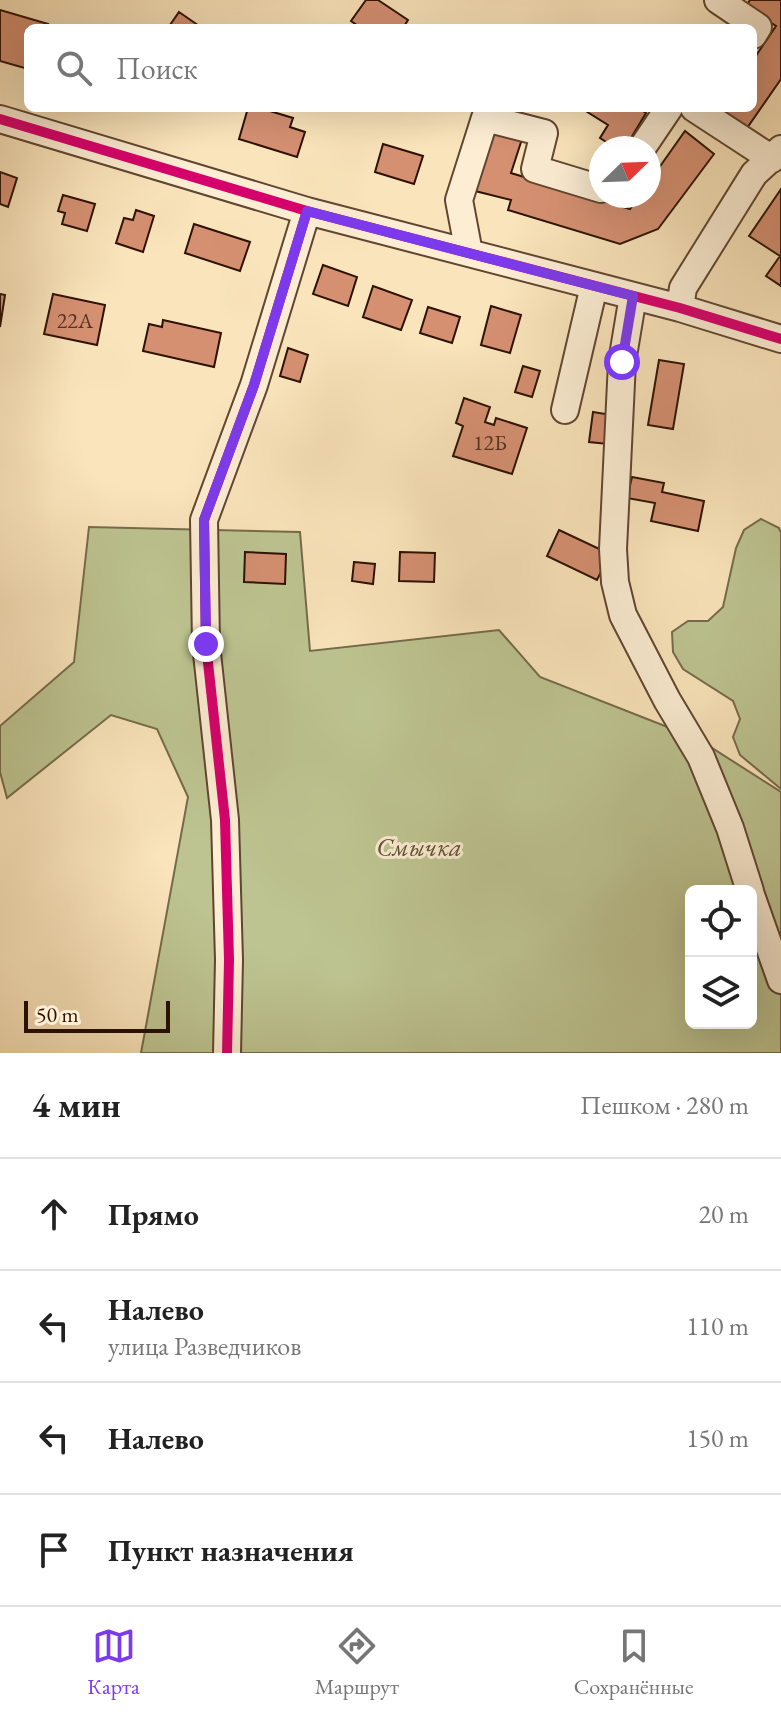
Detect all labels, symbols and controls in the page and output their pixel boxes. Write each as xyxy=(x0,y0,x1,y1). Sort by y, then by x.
search box xyxy=(24,24,757,112)
icon: search xyxy=(52,46,96,90)
text: Поиск xyxy=(116,49,198,88)
north arrow xyxy=(589,136,661,208)
house number: 22А xyxy=(57,306,94,335)
route start xyxy=(604,344,640,380)
house number: 12Б xyxy=(473,428,507,457)
route end xyxy=(188,626,224,662)
park label: Смычка xyxy=(376,830,462,864)
map controls xyxy=(685,885,757,1029)
button: locate xyxy=(685,885,757,957)
button: layers xyxy=(685,957,757,1029)
scale bar xyxy=(24,997,170,1033)
text: 50 m xyxy=(36,1000,79,1029)
text: 4 мин xyxy=(32,1083,121,1127)
text: Пешком · 280 m xyxy=(580,1088,749,1122)
icon: ahead xyxy=(32,1192,76,1236)
text: Прямо xyxy=(108,1195,199,1234)
text: 20 m xyxy=(699,1197,749,1231)
text: Налево xyxy=(108,1290,204,1329)
icon: left xyxy=(32,1304,76,1348)
text: 110 m xyxy=(686,1309,749,1343)
text: улица Разведчиков xyxy=(108,1329,301,1363)
icon: left xyxy=(32,1416,76,1460)
text: Налево xyxy=(108,1419,204,1458)
text: 150 m xyxy=(686,1421,749,1455)
icon: arrive xyxy=(32,1528,76,1572)
text: Пункт назначения xyxy=(108,1531,354,1570)
tab: Карта xyxy=(87,1624,140,1701)
tab: Маршрут xyxy=(315,1624,399,1701)
tab: Сохранённые xyxy=(574,1624,694,1701)

